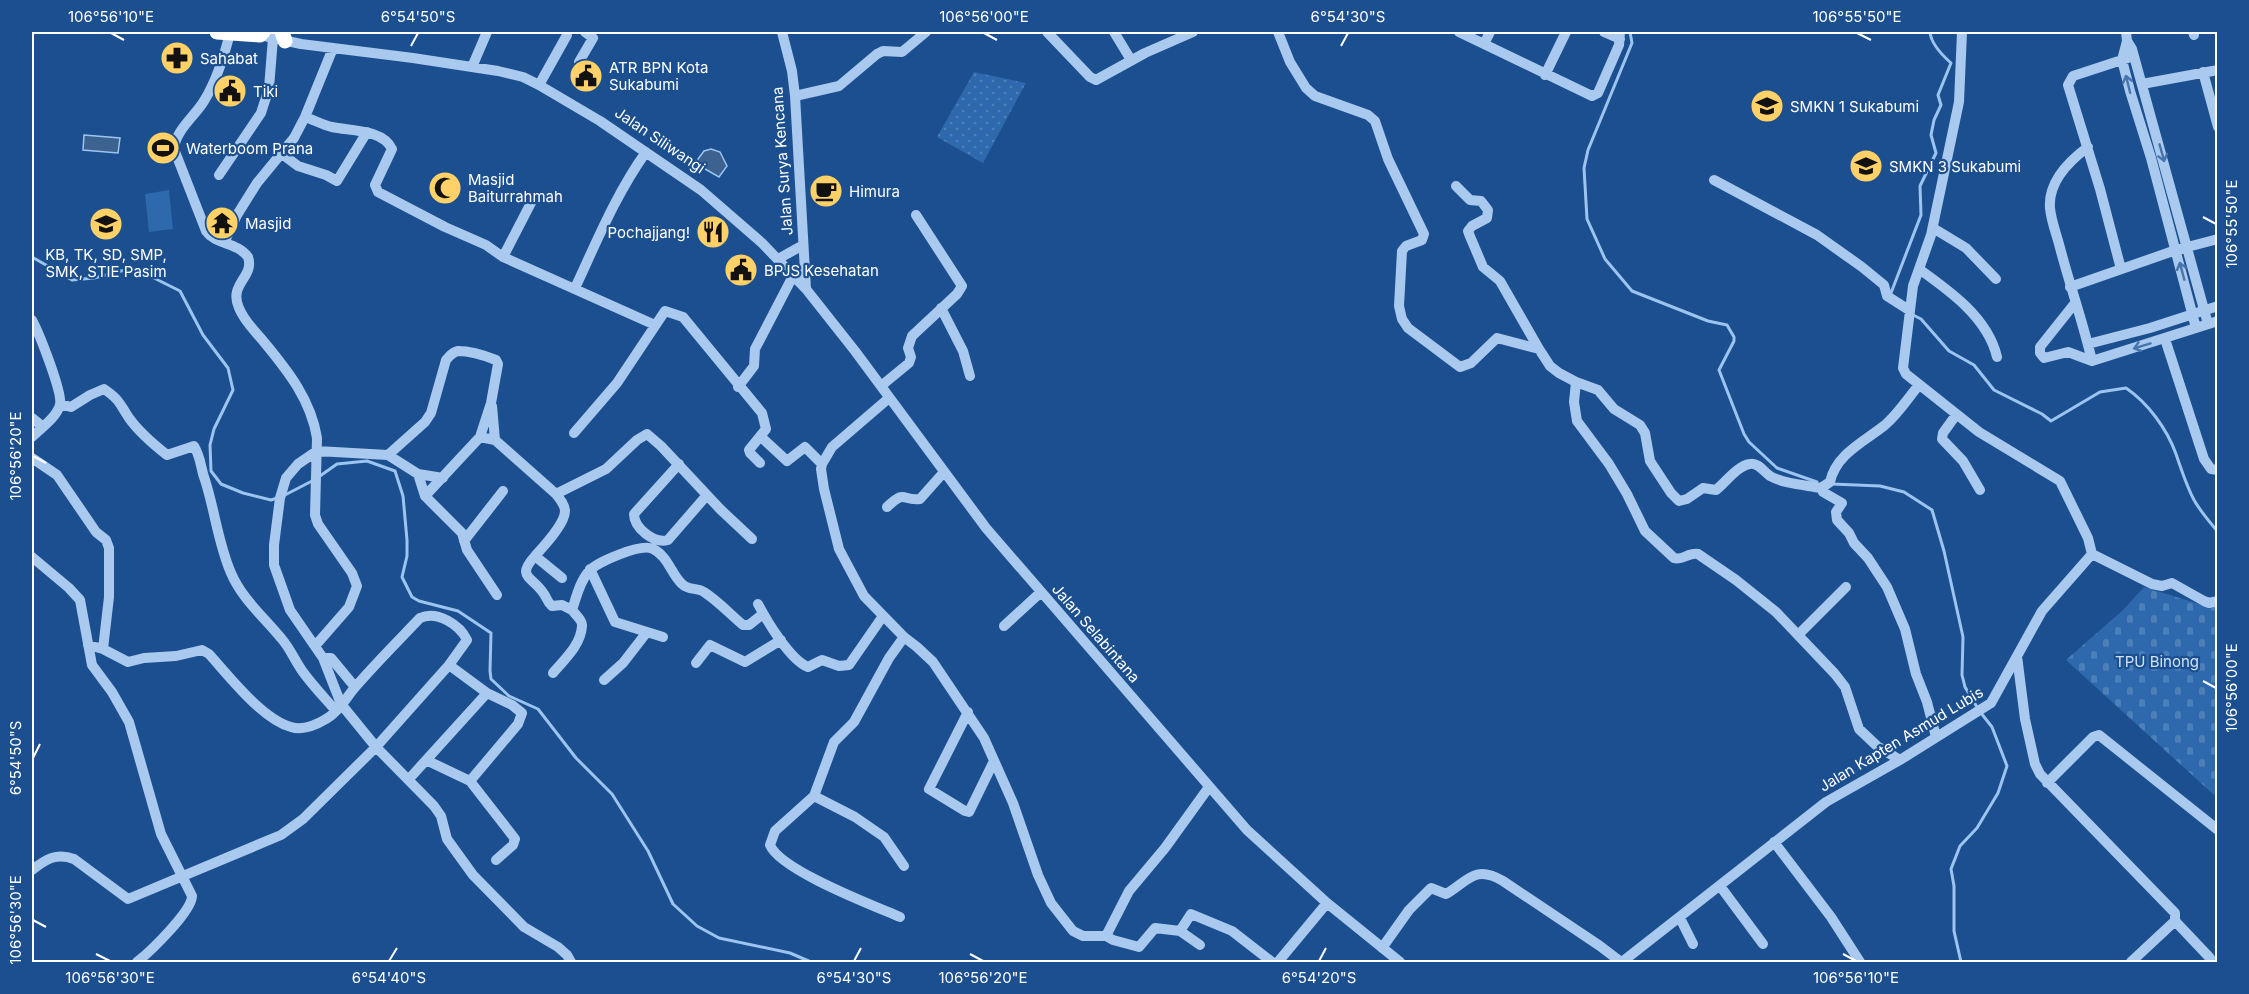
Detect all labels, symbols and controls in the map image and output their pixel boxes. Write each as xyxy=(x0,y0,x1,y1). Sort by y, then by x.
text: 106°56'10"E xyxy=(68,7,154,26)
text: 6°54'50"S xyxy=(381,7,455,26)
text: 106°56'00"E xyxy=(939,7,1029,26)
text: 6°54'30"S xyxy=(1311,7,1385,26)
text: 106°55'50"E xyxy=(1812,7,1902,26)
pharmacy icon: Sahabat xyxy=(159,40,195,76)
place label: Sahabat xyxy=(200,49,258,68)
public building icon: ATR BPN Kota Sukabumi xyxy=(568,58,604,94)
place label: ATR BPN Kota Sukabumi xyxy=(609,58,708,94)
public building icon: Tiki xyxy=(212,73,248,109)
one-way arrow xyxy=(2122,75,2134,94)
place label: Tiki xyxy=(253,82,278,101)
street label: Jalan Surya Kencana xyxy=(767,86,797,236)
school or university icon: SMKN 1 Sukabumi xyxy=(1749,88,1785,124)
place label: SMKN 1 Sukabumi xyxy=(1790,97,1919,116)
street label: Jalan Siliwangi xyxy=(611,103,709,177)
sports icon: Waterboom Prana xyxy=(145,130,181,166)
place label: Waterboom Prana xyxy=(186,139,313,158)
one-way arrow xyxy=(2157,143,2168,162)
school or university icon: SMKN 3 Sukabumi xyxy=(1848,148,1884,184)
place label: SMKN 3 Sukabumi xyxy=(1889,157,2021,176)
mosque icon: Masjid Baiturrahmah xyxy=(427,170,463,206)
place label: Masjid Baiturrahmah xyxy=(468,170,563,206)
cafe icon: Himura xyxy=(808,173,844,209)
text: 106°55'50"E xyxy=(2222,179,2241,269)
place label: Himura xyxy=(849,182,900,201)
temple icon: Masjid xyxy=(204,205,240,241)
school or university icon: KB, TK, SD, SMP, SMK, STIE Pasim xyxy=(88,206,124,242)
place label: Masjid xyxy=(245,214,291,233)
restaurant icon: Pochajjang! xyxy=(695,214,731,250)
place label: Pochajjang! xyxy=(608,223,690,242)
place label: KB, TK, SD, SMP, SMK, STIE Pasim xyxy=(45,245,167,281)
public building icon: BPJS Kesehatan xyxy=(723,252,759,288)
place label: BPJS Kesehatan xyxy=(764,261,879,280)
one-way arrow xyxy=(2175,262,2187,281)
one-way arrow xyxy=(2133,341,2152,352)
text: 106°56'20"E xyxy=(6,411,25,501)
street label: Jalan Selabintana xyxy=(1048,580,1144,686)
text: 106°56'00"E xyxy=(2222,643,2241,733)
park label: TPU Binong xyxy=(2115,652,2199,671)
street label: Jalan Kapten Asmud Lubis xyxy=(1815,682,1987,796)
text: 6°54'50"S xyxy=(6,721,25,795)
text: 106°56'30"E xyxy=(6,875,25,965)
text: 106°56'30"E xyxy=(65,968,155,987)
text: 6°54'40"S xyxy=(352,968,426,987)
text: 6°54'30"S xyxy=(817,968,891,987)
text: 106°56'20"E xyxy=(938,968,1028,987)
text: 6°54'20"S xyxy=(1282,968,1356,987)
text: 106°56'10"E xyxy=(1813,968,1899,987)

